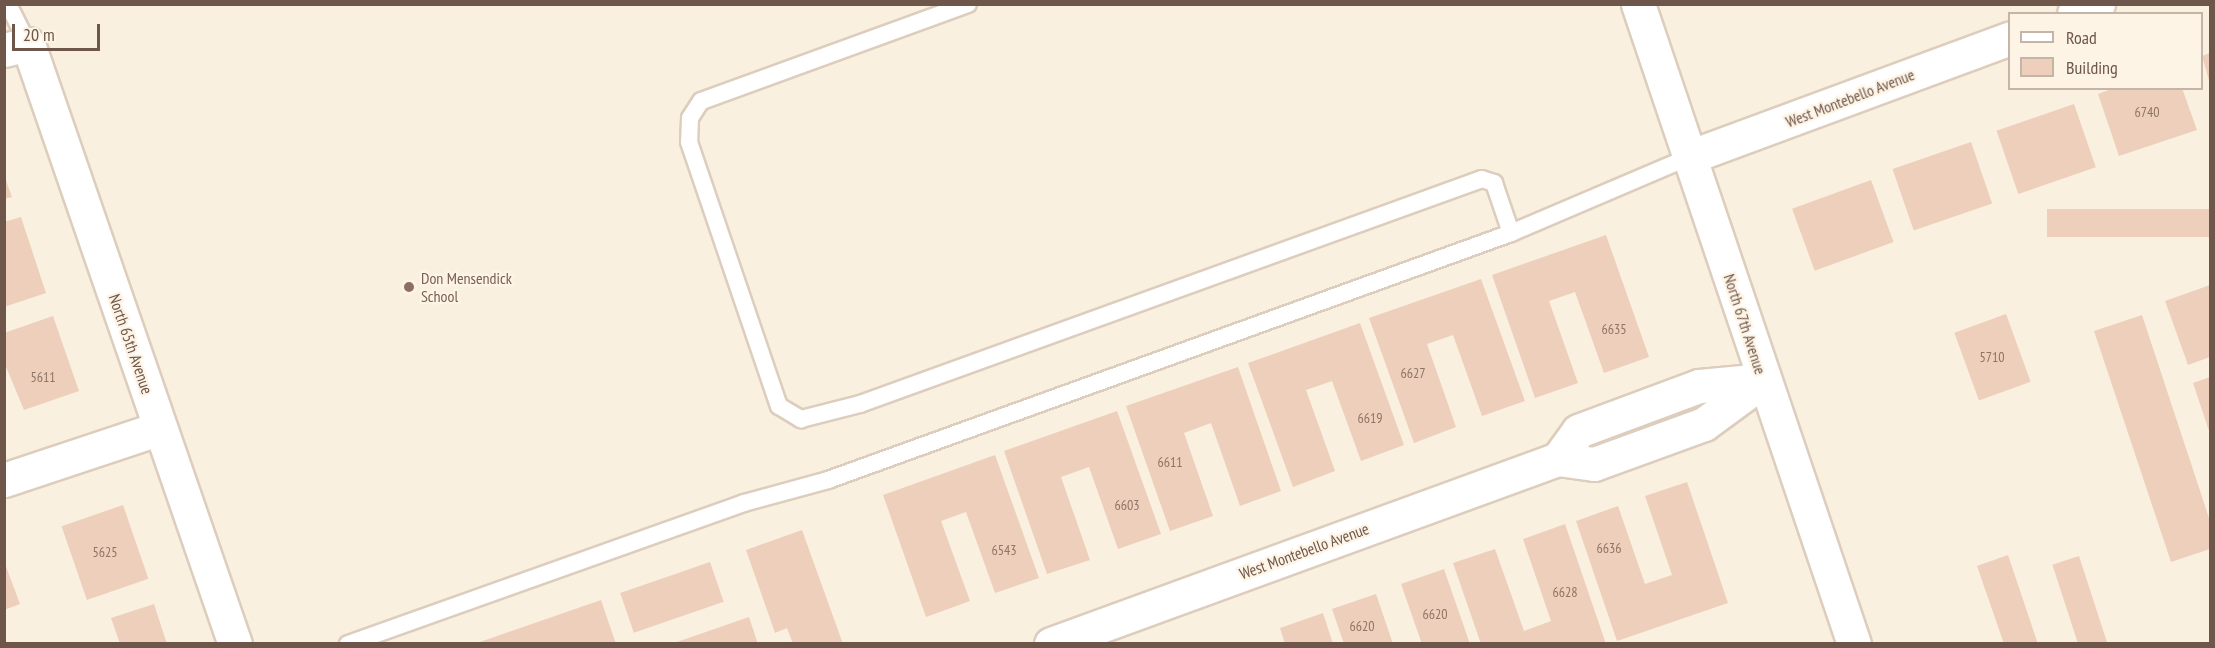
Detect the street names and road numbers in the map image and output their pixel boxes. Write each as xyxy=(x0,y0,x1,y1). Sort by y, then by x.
street label: West Montebello Avenue xyxy=(1783,65,1917,131)
street label: North 67th Avenue xyxy=(1720,271,1770,377)
street label: North 65th Avenue xyxy=(105,291,157,397)
street label: West Montebello Avenue xyxy=(1236,519,1372,583)

